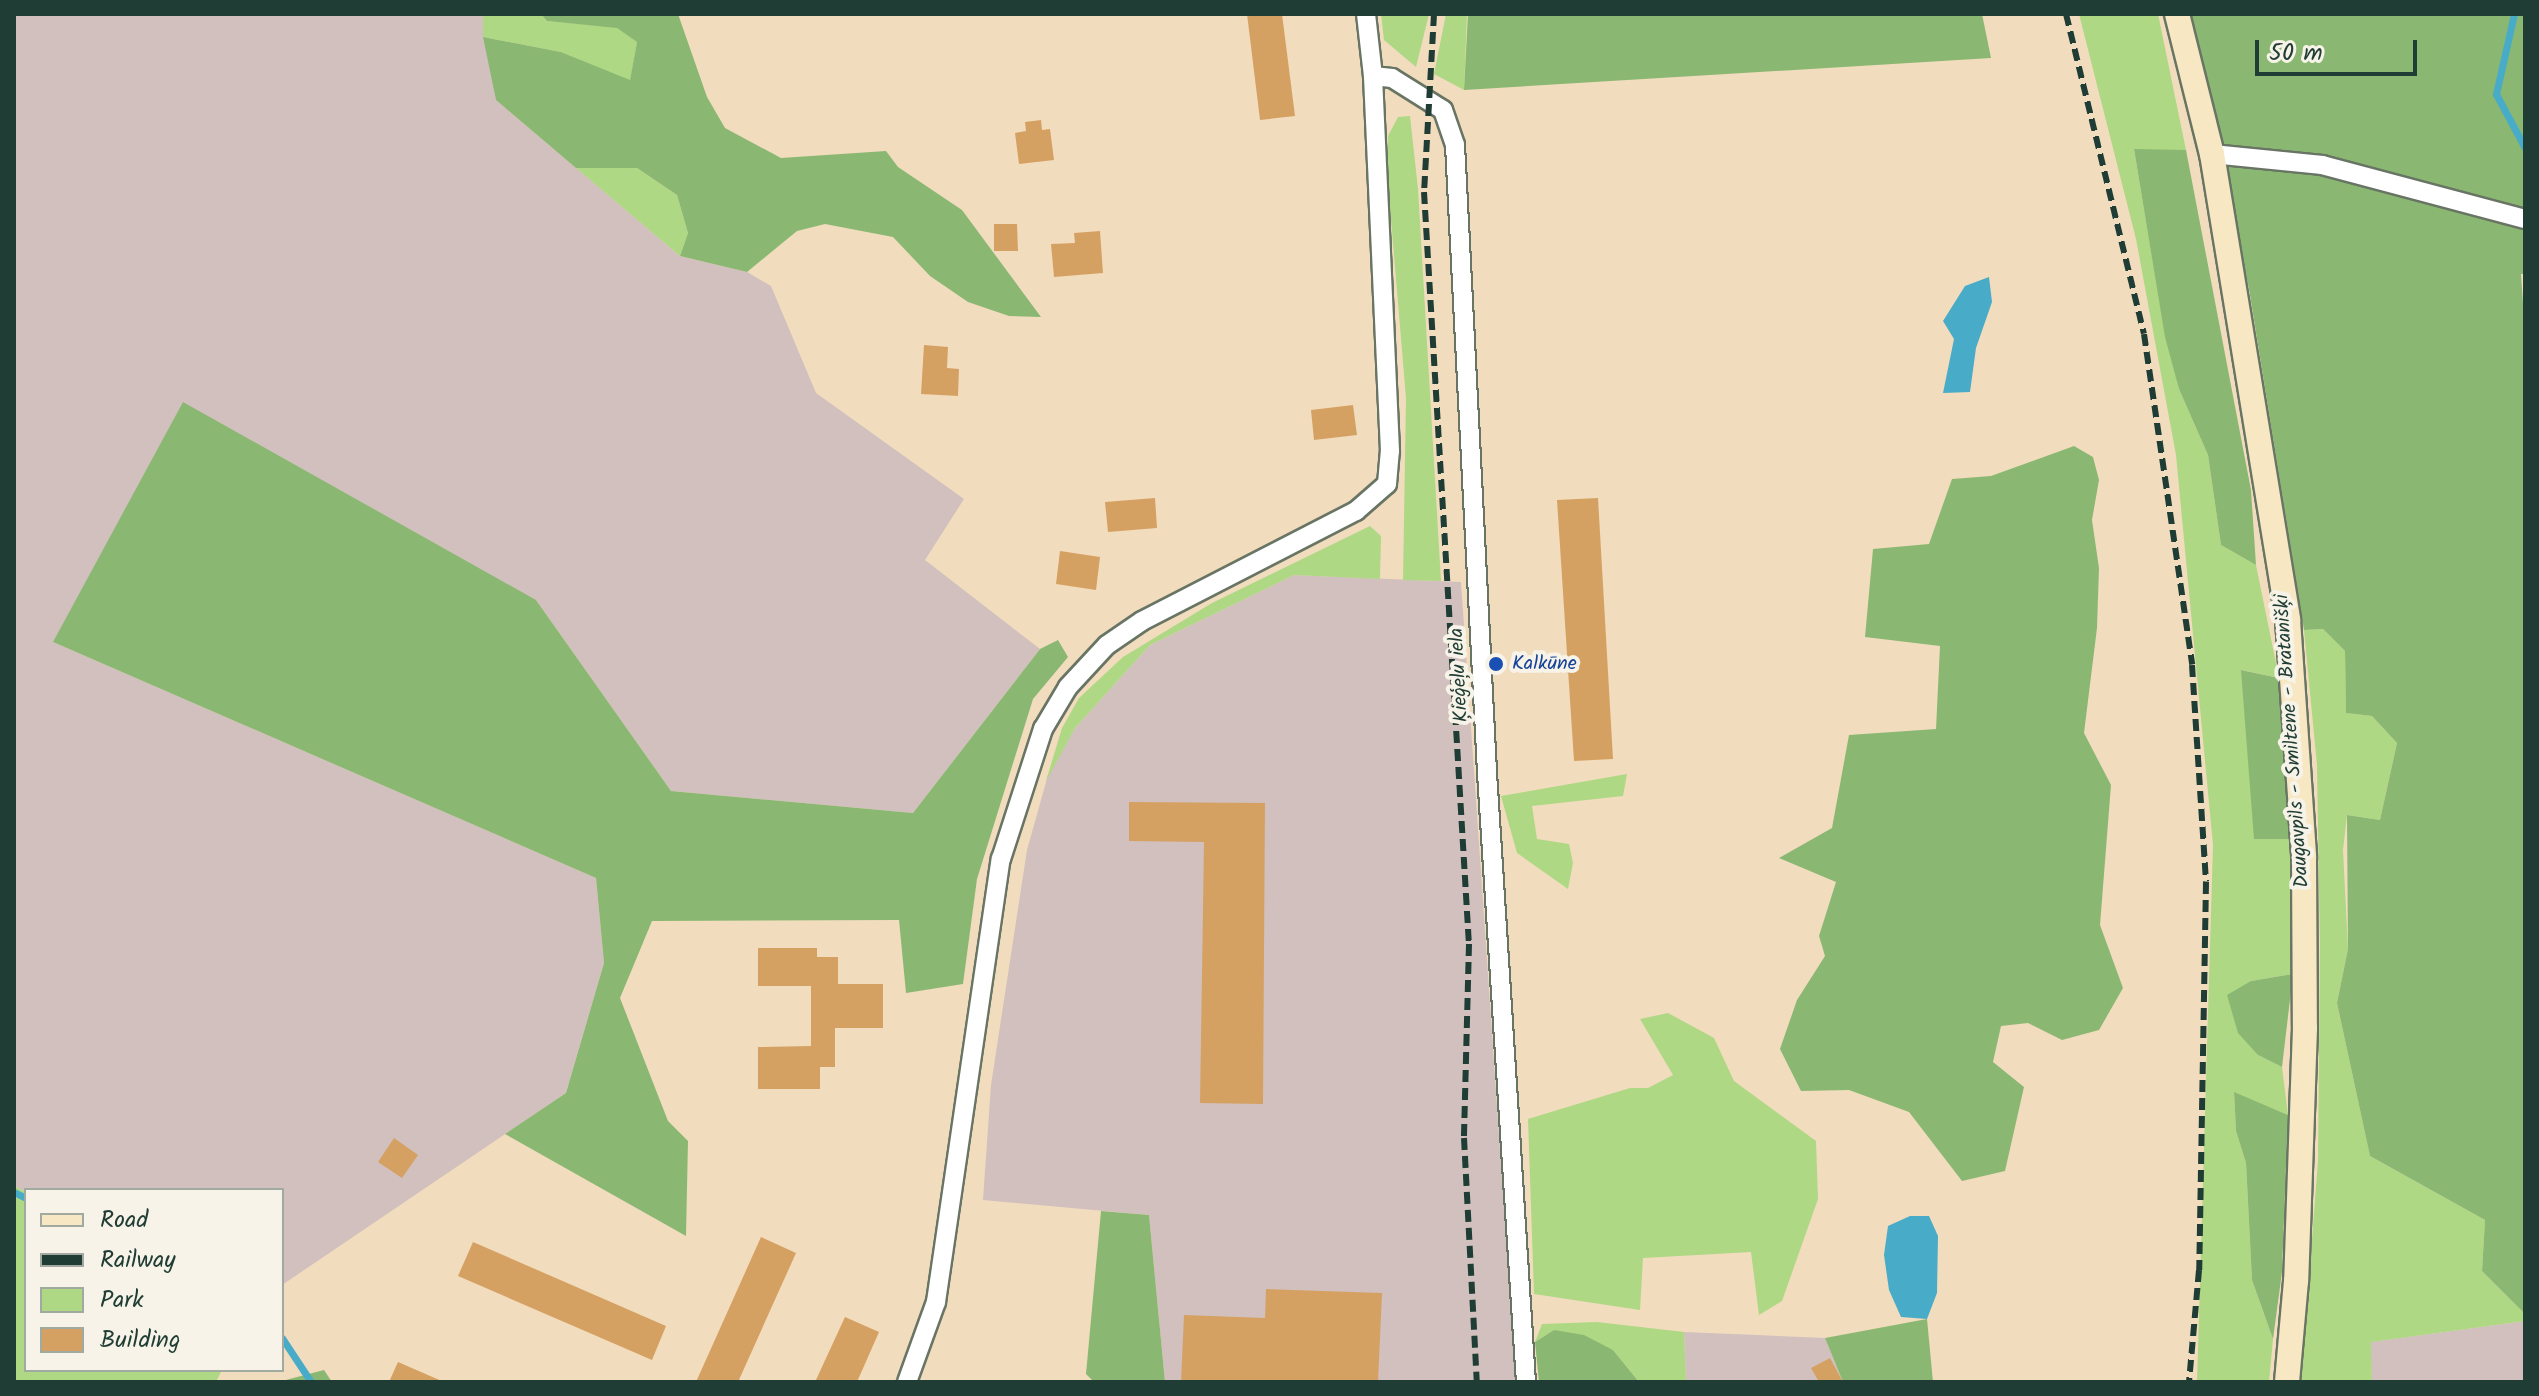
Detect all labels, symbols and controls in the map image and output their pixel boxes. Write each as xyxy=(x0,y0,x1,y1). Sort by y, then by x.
scale bar xyxy=(2259,24,2421,74)
text: 50 m xyxy=(2269,34,2323,73)
street label: Daugavpils - Smiltene - Bratanišķi xyxy=(2271,593,2315,889)
street label: Ķieģeļu iela xyxy=(1446,627,1474,723)
place label: Kalkūne xyxy=(1512,652,1577,676)
marker: Kalkūne xyxy=(1487,655,1505,673)
legend xyxy=(24,1188,284,1372)
text: Road xyxy=(100,1201,148,1240)
text: Railway xyxy=(100,1241,176,1280)
text: Park xyxy=(100,1281,144,1320)
text: Building xyxy=(100,1321,180,1360)

